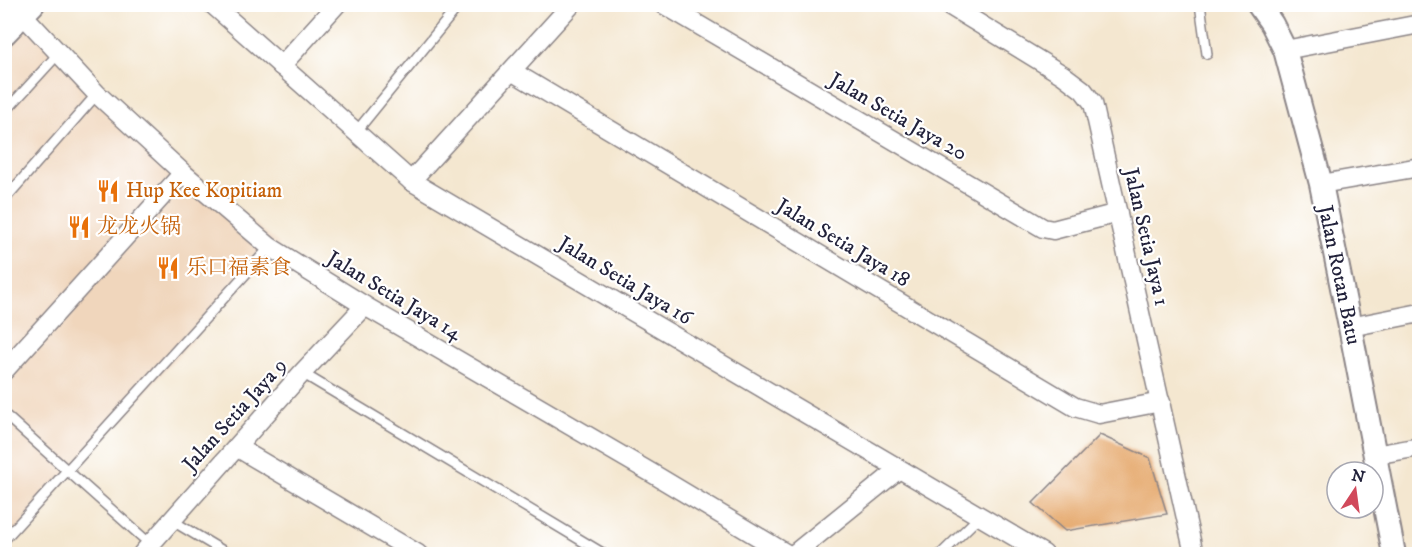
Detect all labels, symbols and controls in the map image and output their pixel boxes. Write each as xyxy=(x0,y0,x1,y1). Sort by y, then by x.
street label: Jalan Setia Jaya 20 xyxy=(823,66,971,167)
street label: Jalan Setia Jaya 1 xyxy=(1117,164,1174,308)
restaurant icon: Hup Kee Kopitiam xyxy=(95,178,121,204)
place label: Hup Kee Kopitiam xyxy=(126,178,283,204)
street label: Jalan Setia Jaya 18 xyxy=(770,192,915,293)
street label: Jalan Rotan Batu xyxy=(1311,201,1366,347)
restaurant icon: 龙龙火锅 xyxy=(66,214,92,240)
place label: 龙龙火锅 xyxy=(97,214,181,240)
street label: Jalan Setia Jaya 16 xyxy=(552,230,698,332)
street label: Jalan Setia Jaya 14 xyxy=(320,244,467,347)
restaurant icon: 乐口福素食 xyxy=(155,255,181,281)
place label: 乐口福素食 xyxy=(186,255,291,281)
street label: Jalan Setia Jaya 9 xyxy=(176,353,293,478)
north arrow xyxy=(1325,460,1385,520)
text: N xyxy=(1349,465,1367,488)

